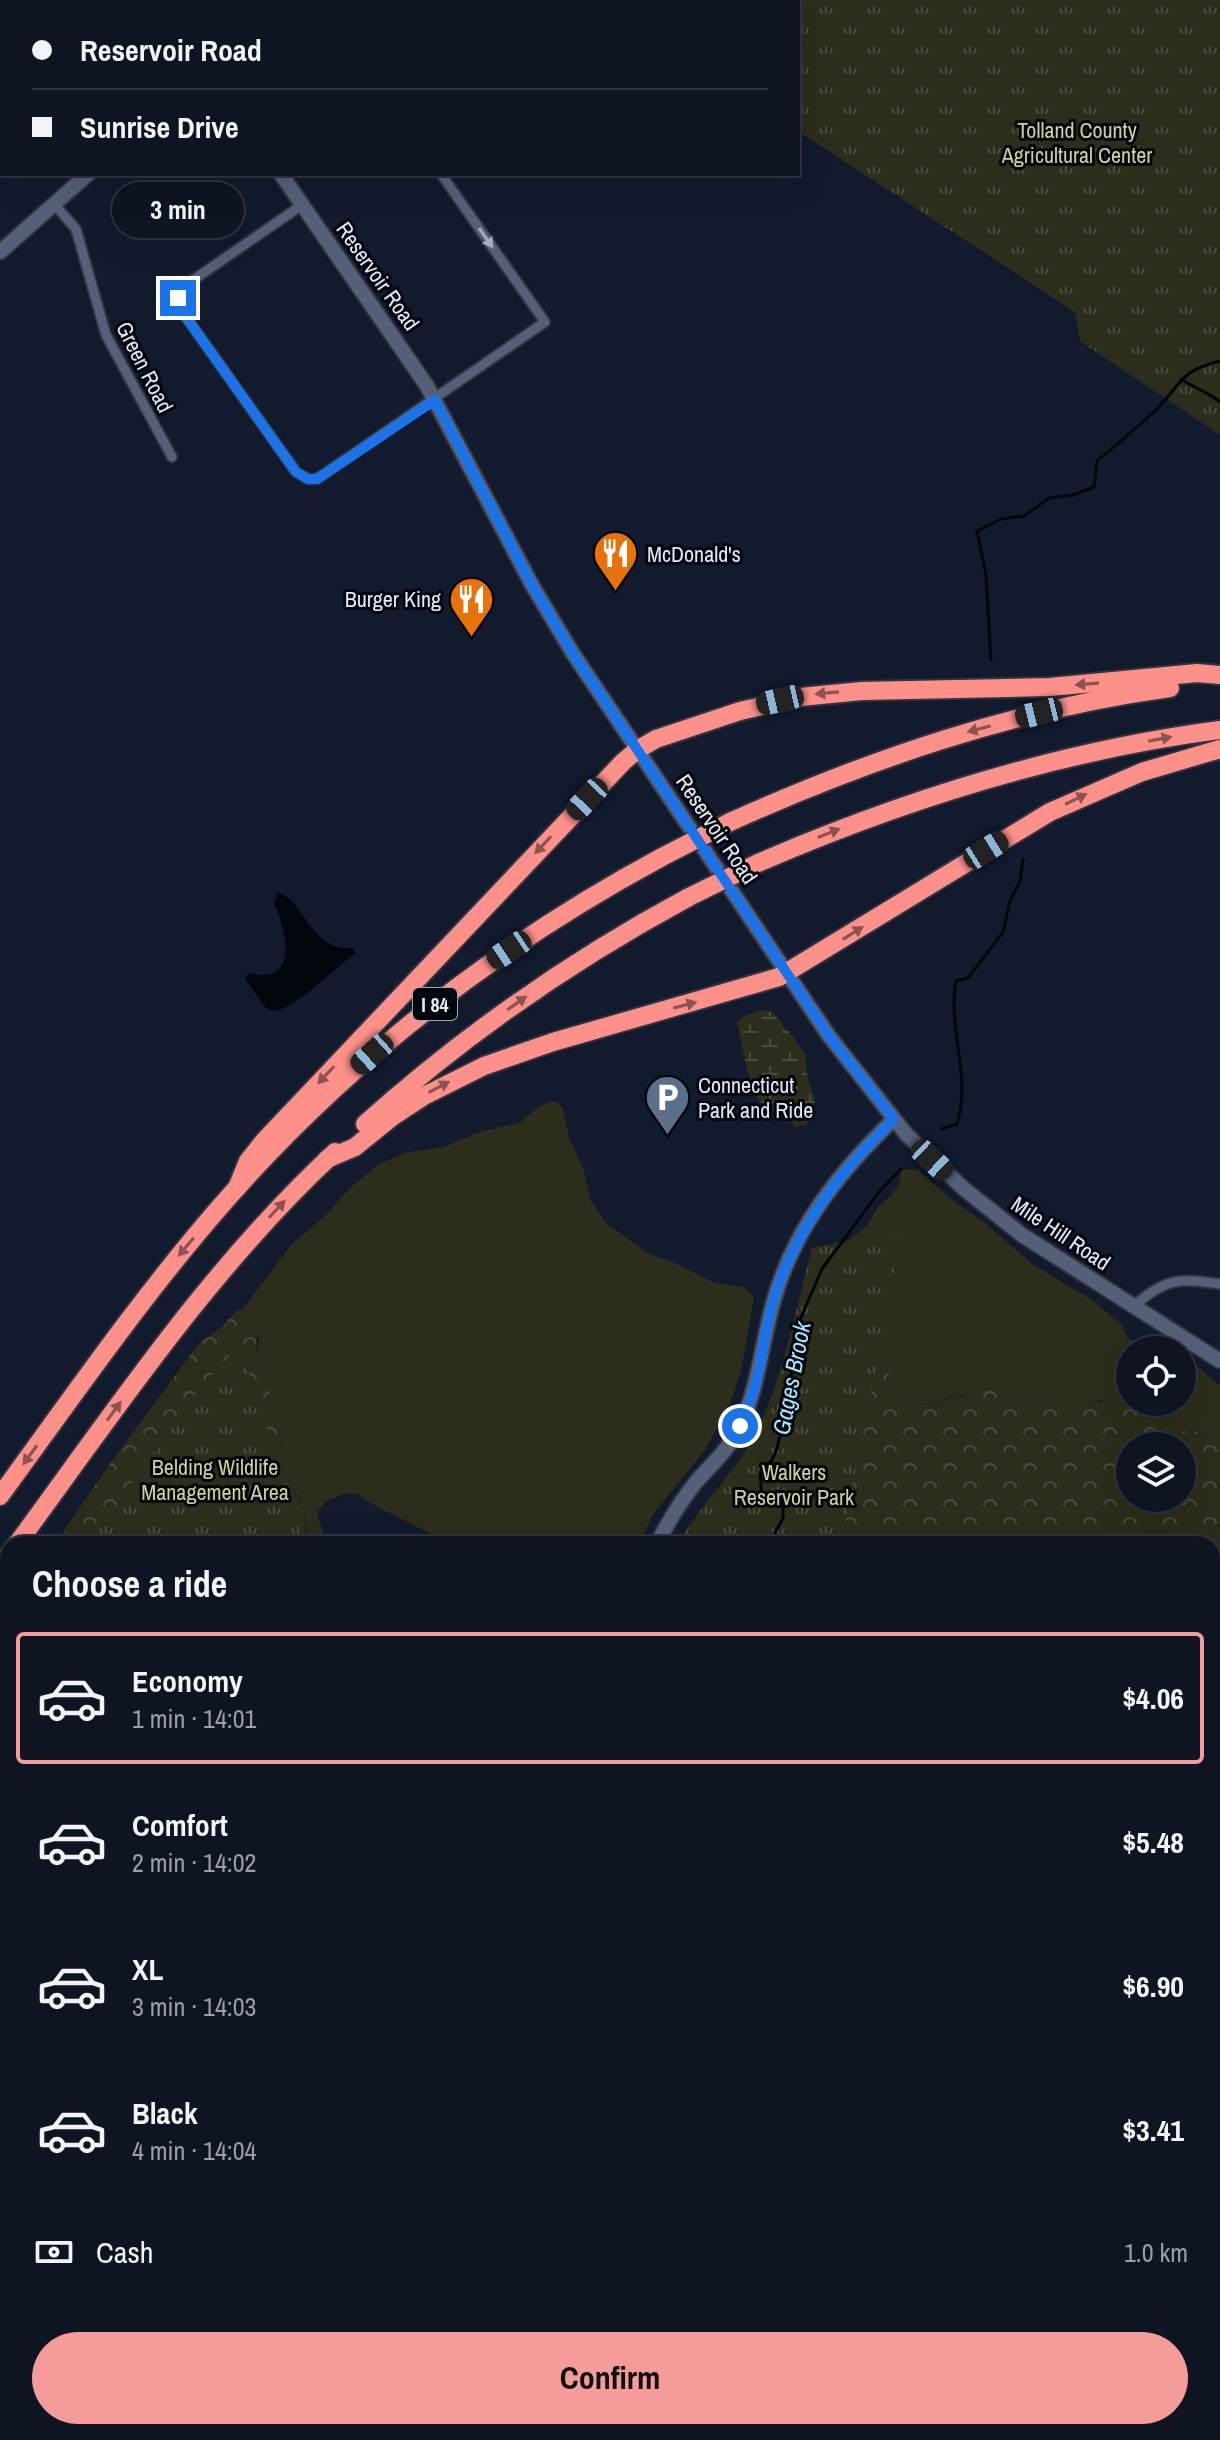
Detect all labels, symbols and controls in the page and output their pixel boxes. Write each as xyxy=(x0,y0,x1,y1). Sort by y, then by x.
text: Reservoir Road xyxy=(80,30,262,70)
text: Sunrise Drive xyxy=(80,107,239,147)
park label: Tolland County Agricultural Center xyxy=(1001,115,1152,170)
callout: 3 min xyxy=(112,182,244,238)
text: 3 min xyxy=(150,192,206,227)
street label: Reservoir Road xyxy=(329,216,427,336)
one-way arrow xyxy=(478,227,493,248)
route end xyxy=(160,280,196,316)
street label: Green Road xyxy=(109,316,181,418)
restaurant icon: McDonald's xyxy=(592,530,640,593)
place label: McDonald's xyxy=(647,539,741,569)
restaurant icon: Burger King xyxy=(448,575,496,638)
place label: Burger King xyxy=(345,584,441,614)
one-way arrow xyxy=(1074,678,1099,691)
car xyxy=(754,683,806,717)
one-way arrow xyxy=(814,687,839,700)
car xyxy=(1013,696,1065,730)
one-way arrow xyxy=(966,723,991,735)
one-way arrow xyxy=(1147,733,1172,745)
street label: Reservoir Road xyxy=(669,768,765,890)
car xyxy=(562,773,612,825)
one-way arrow xyxy=(1065,792,1088,806)
one-way arrow xyxy=(817,826,841,839)
car xyxy=(959,827,1013,873)
one-way arrow xyxy=(535,836,553,855)
one-way arrow xyxy=(842,926,864,940)
car xyxy=(482,927,536,973)
road number: I 84 xyxy=(413,988,457,1020)
one-way arrow xyxy=(506,996,527,1011)
one-way arrow xyxy=(674,998,698,1011)
car xyxy=(346,1029,398,1079)
one-way arrow xyxy=(317,1065,335,1084)
place label: Connecticut Park and Ride xyxy=(698,1070,813,1125)
parking icon: Connecticut Park and Ride xyxy=(643,1074,691,1137)
one-way arrow xyxy=(428,1081,451,1094)
car xyxy=(906,1135,958,1185)
street label: Mile Hill Road xyxy=(1006,1189,1116,1277)
one-way arrow xyxy=(268,1200,286,1219)
one-way arrow xyxy=(178,1237,195,1257)
water label: Gages Brook xyxy=(764,1317,818,1437)
map controls xyxy=(1116,1336,1196,1512)
button: locate xyxy=(1116,1336,1196,1416)
one-way arrow xyxy=(106,1401,122,1422)
route start xyxy=(722,1408,758,1444)
button: layers xyxy=(1116,1432,1196,1512)
one-way arrow xyxy=(22,1444,38,1466)
park label: Belding Wildlife Management Area xyxy=(141,1452,289,1507)
park label: Walkers Reservoir Park xyxy=(734,1457,855,1512)
text: Choose a ride xyxy=(32,1560,227,1608)
text: Economy xyxy=(132,1661,243,1701)
icon: car xyxy=(36,1662,108,1734)
text: $4.06 xyxy=(1122,1678,1184,1718)
text: 1 min · 14:01 xyxy=(132,1701,256,1736)
text: Comfort xyxy=(132,1805,228,1845)
icon: car xyxy=(36,1806,108,1878)
text: $5.48 xyxy=(1122,1822,1184,1862)
text: 2 min · 14:02 xyxy=(132,1845,256,1880)
text: XL xyxy=(132,1949,163,1989)
icon: car xyxy=(36,1950,108,2022)
text: $6.90 xyxy=(1122,1966,1184,2006)
text: 3 min · 14:03 xyxy=(132,1989,256,2024)
text: Black xyxy=(132,2093,198,2133)
icon: car xyxy=(36,2094,108,2166)
text: $3.41 xyxy=(1122,2110,1184,2150)
text: 4 min · 14:04 xyxy=(132,2133,256,2168)
icon: cash xyxy=(32,2230,76,2274)
text: Cash xyxy=(96,2232,153,2272)
text: 1.0 km xyxy=(1124,2235,1188,2270)
button: Confirm xyxy=(32,2332,1188,2424)

